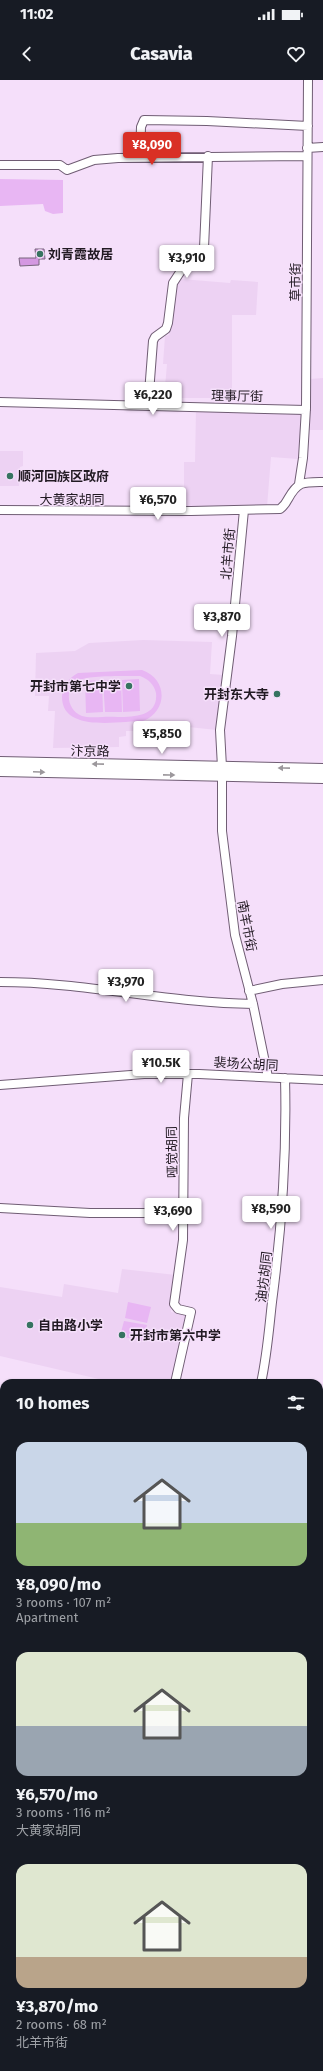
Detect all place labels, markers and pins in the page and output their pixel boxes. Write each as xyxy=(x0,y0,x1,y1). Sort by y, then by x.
pin: ¥8,090 xyxy=(119,132,185,166)
pin: ¥3,910 xyxy=(154,245,220,279)
place label: 刘青霞故居 xyxy=(48,247,113,262)
marker: 刘青霞故居 xyxy=(35,249,45,259)
pin: ¥6,220 xyxy=(120,382,186,416)
place label: 顺河回族区政府 xyxy=(18,469,109,484)
marker: 顺河回族区政府 xyxy=(5,471,15,481)
pin: ¥6,570 xyxy=(125,487,191,521)
pin: ¥3,870 xyxy=(189,604,255,638)
place label: 开封市第七中学 xyxy=(30,679,121,694)
marker: 开封市第七中学 xyxy=(124,681,134,691)
place label: 开封东大寺 xyxy=(204,687,269,702)
marker: 开封东大寺 xyxy=(272,689,282,699)
pin: ¥5,850 xyxy=(129,721,195,755)
pin: ¥3,970 xyxy=(93,969,159,1003)
pin: ¥10.5K xyxy=(128,1050,194,1084)
pin: ¥8,590 xyxy=(238,1196,304,1230)
pin: ¥3,690 xyxy=(140,1198,206,1232)
place label: 自由路小学 xyxy=(38,1318,103,1333)
marker: 自由路小学 xyxy=(25,1320,35,1330)
place label: 开封市第六中学 xyxy=(130,1328,221,1343)
marker: 开封市第六中学 xyxy=(117,1330,127,1340)

